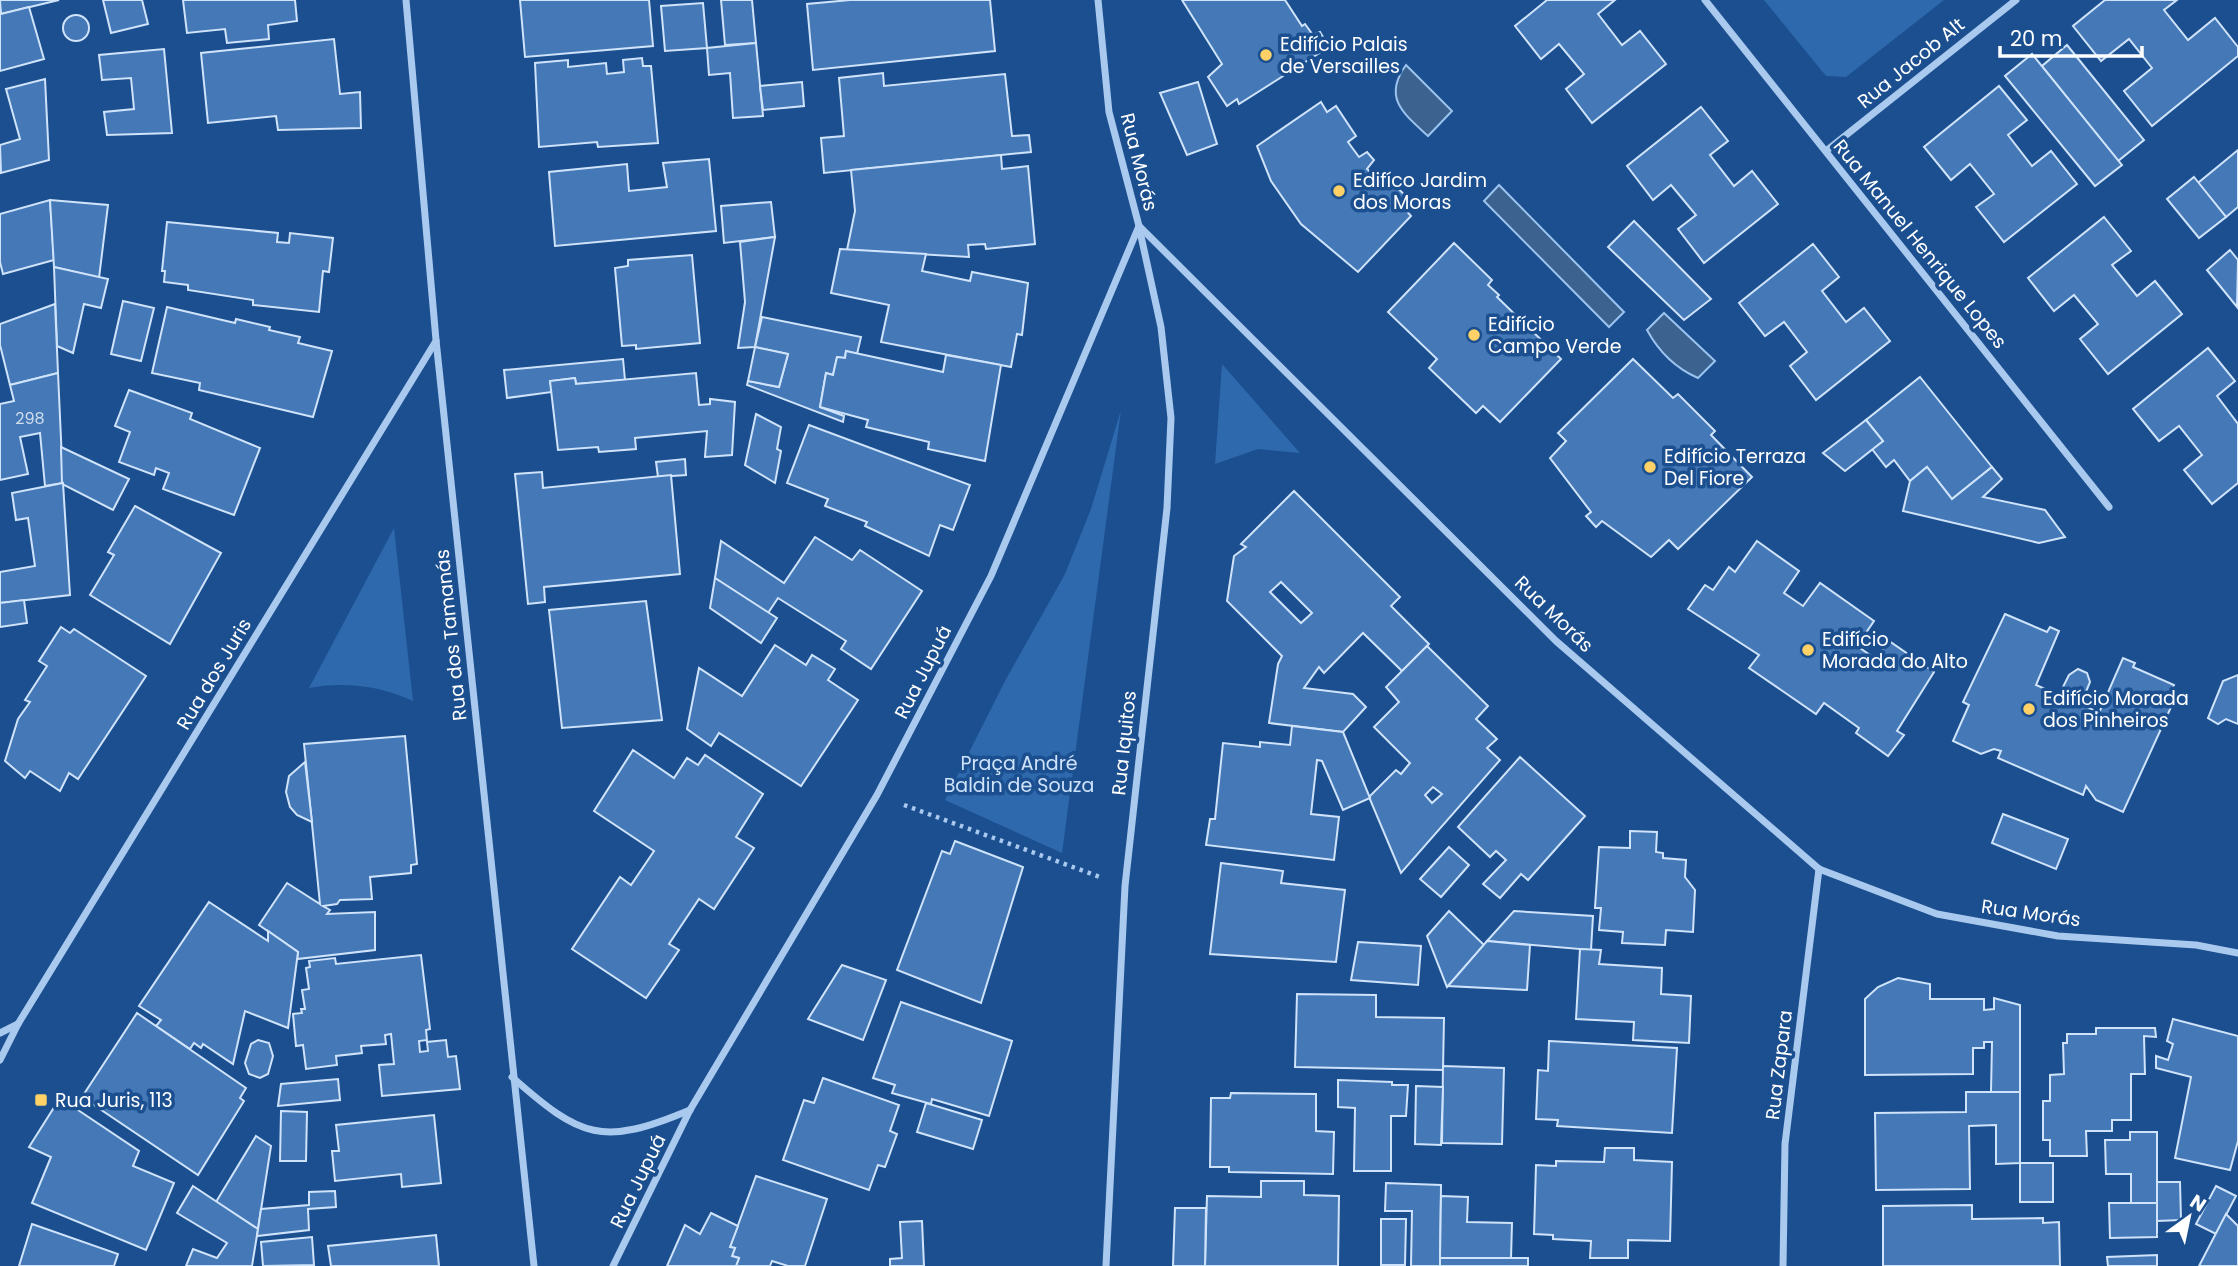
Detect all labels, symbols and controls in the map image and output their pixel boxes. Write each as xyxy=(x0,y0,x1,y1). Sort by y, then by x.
street label: Rua Jacob Alt xyxy=(1852,11,1970,115)
scale bar xyxy=(2000,14,2142,58)
text: 20 m xyxy=(2010,24,2063,53)
place label: Edifício Palais de Versailles xyxy=(1280,31,1408,80)
marker: Edifício Palais de Versailles xyxy=(1258,47,1274,63)
street label: Rua Morás xyxy=(1114,110,1164,214)
street label: Rua Manuel Henrique Lopes xyxy=(1827,134,2013,354)
place label: Edifíco Jardim dos Moras xyxy=(1353,167,1487,216)
marker: Edifíco Jardim dos Moras xyxy=(1331,183,1347,199)
place label: Edifício Campo Verde xyxy=(1488,311,1622,360)
marker: Edifício Campo Verde xyxy=(1466,327,1482,343)
house number: 298 xyxy=(15,407,45,430)
place label: Edifício Terraza Del Fiore xyxy=(1664,443,1806,492)
marker: Edifício Terraza Del Fiore xyxy=(1642,459,1658,475)
street label: Rua dos Tamanás xyxy=(429,548,473,722)
street label: Rua Morás xyxy=(1509,570,1599,658)
street label: Rua dos Juris xyxy=(170,613,258,735)
street label: Rua Jupuá xyxy=(888,621,958,723)
place label: Edifício Morada do Alto xyxy=(1822,626,1968,675)
marker: Edifício Morada do Alto xyxy=(1800,642,1816,658)
place label: Edifício Morada dos Pinheiros xyxy=(2043,685,2189,734)
street label: Rua Iquitos xyxy=(1105,689,1143,797)
marker: Edifício Morada dos Pinheiros xyxy=(2021,701,2037,717)
park label: Praça André Baldin de Souza xyxy=(944,750,1094,799)
street label: Rua Morás xyxy=(1980,893,2082,933)
street label: Rua Zapara xyxy=(1759,1009,1799,1121)
place label: Rua Juris, 113 xyxy=(55,1087,173,1114)
marker: Rua Juris, 113 xyxy=(33,1092,49,1108)
street label: Rua Jupuá xyxy=(604,1129,672,1233)
north arrow xyxy=(2154,1182,2224,1252)
text: N xyxy=(2185,1188,2211,1218)

